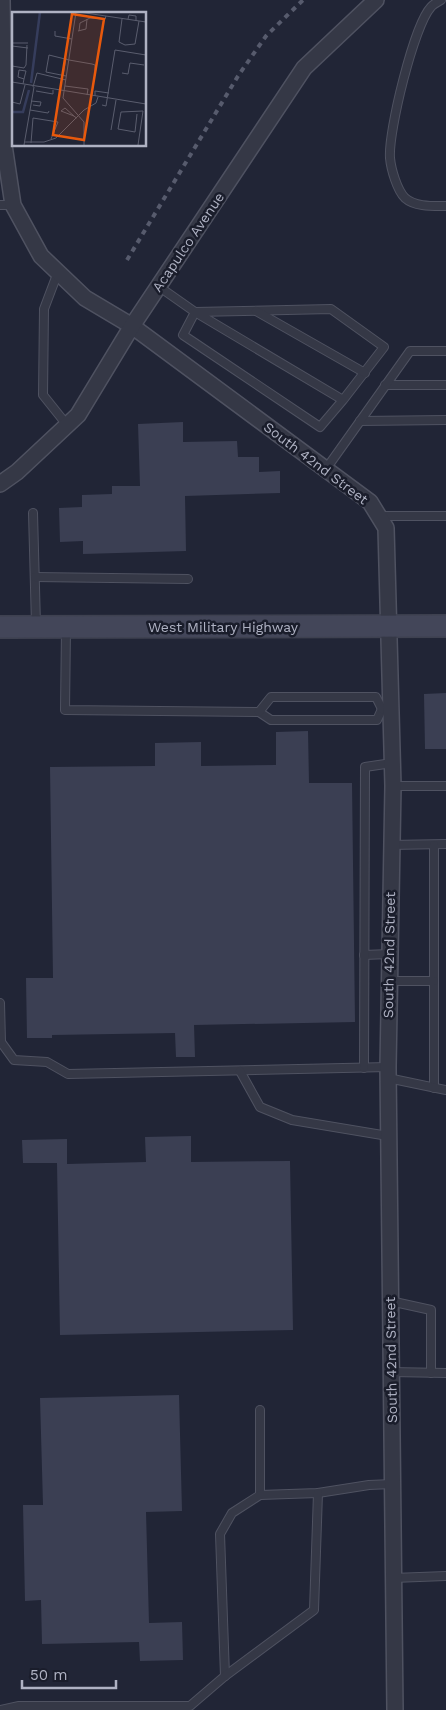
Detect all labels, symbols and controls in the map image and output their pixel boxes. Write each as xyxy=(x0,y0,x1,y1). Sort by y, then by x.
inset map xyxy=(12,12,146,146)
street label: Acapulco Avenue xyxy=(149,189,227,295)
street label: South 42nd Street xyxy=(261,419,371,507)
street label: West Military Highway xyxy=(148,619,299,635)
street label: South 42nd Street xyxy=(380,892,398,1018)
street label: South 42nd Street xyxy=(382,1297,400,1423)
scale bar xyxy=(22,1658,116,1690)
text: 50 m xyxy=(30,1666,67,1684)

